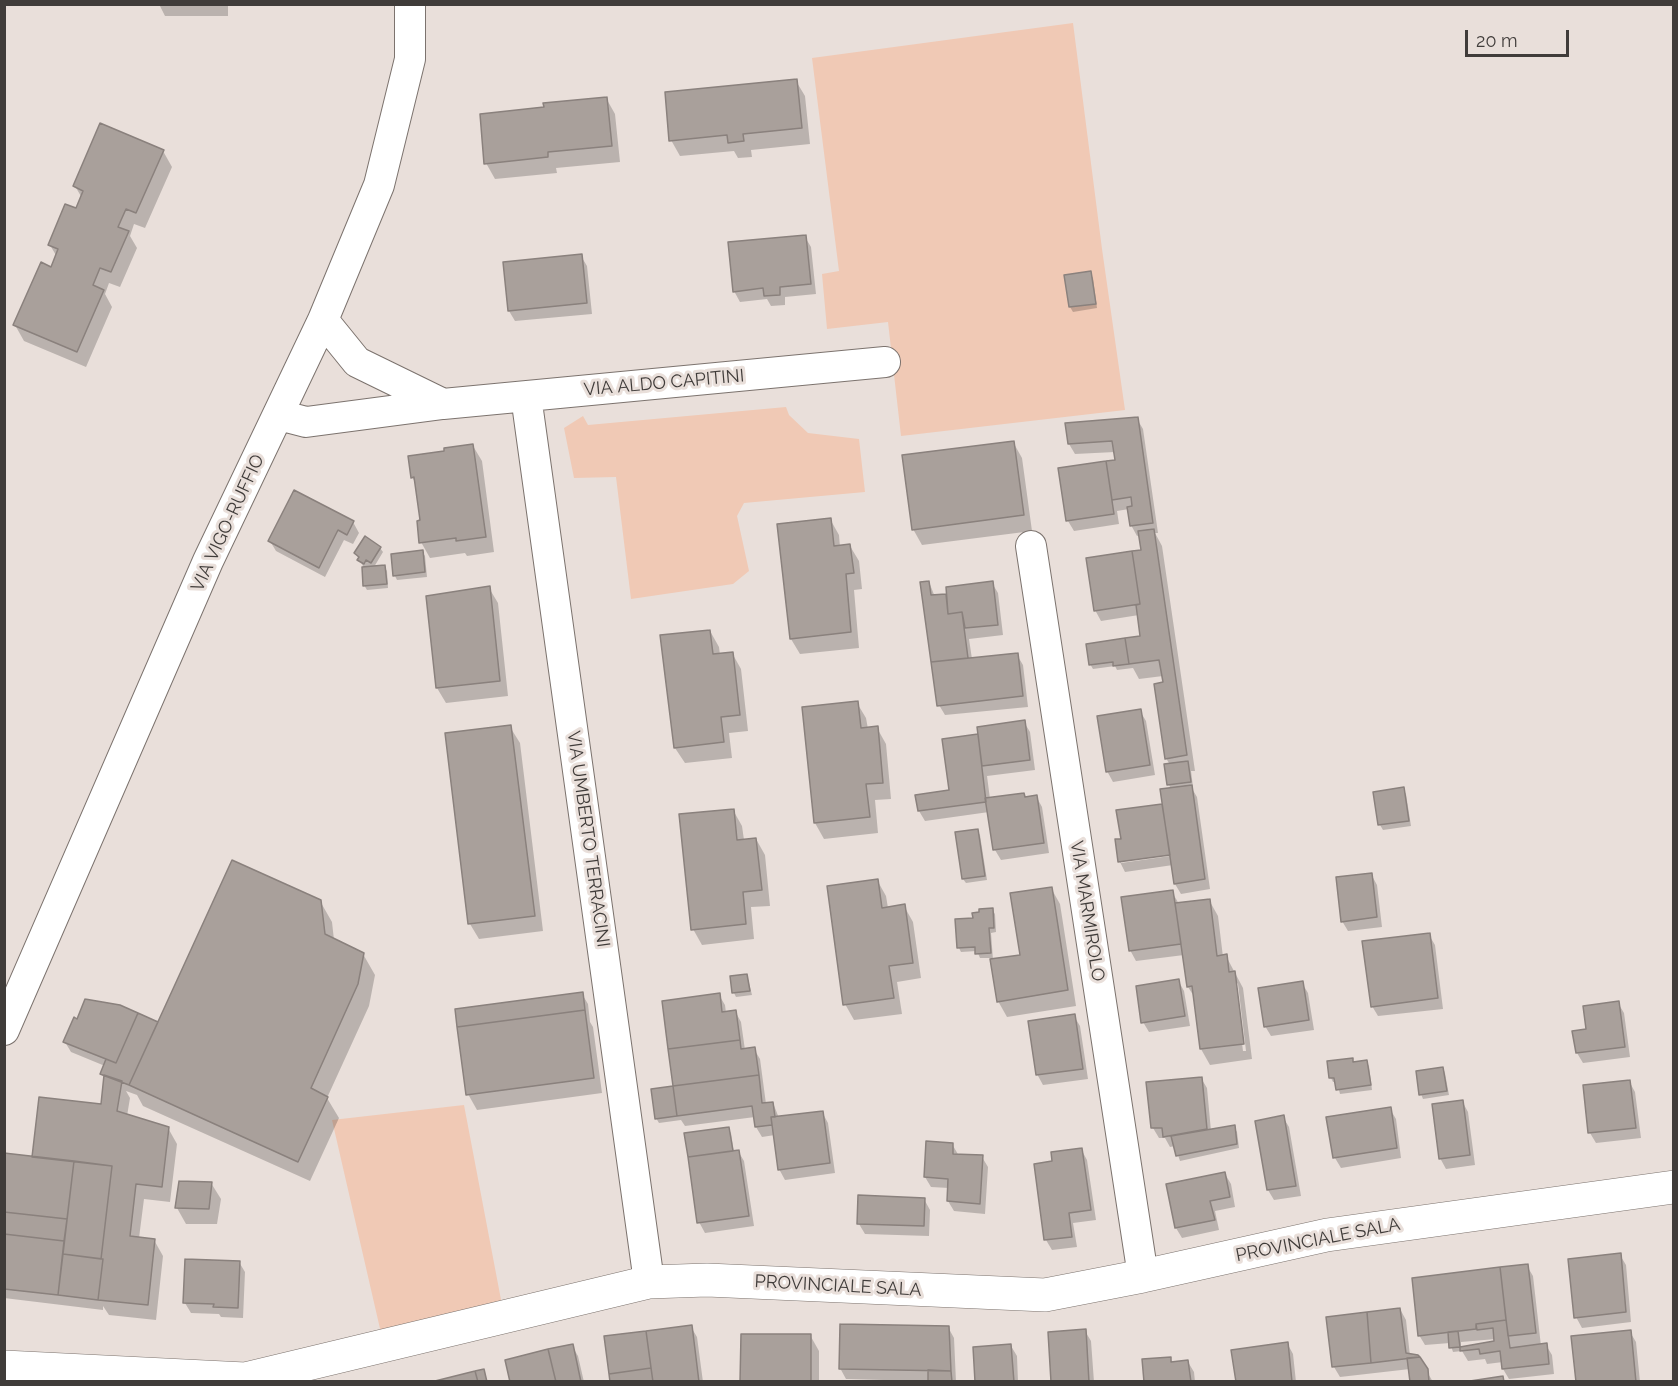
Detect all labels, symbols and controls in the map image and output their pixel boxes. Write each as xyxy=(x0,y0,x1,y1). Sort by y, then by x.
scale bar xyxy=(1468,18,1572,56)
text: 20 m xyxy=(1476,30,1518,51)
street label: VIA ALDO CAPITINI xyxy=(583,365,745,401)
street label: VIA VIGO-RUFFIO xyxy=(187,451,269,595)
street label: VIA UMBERTO TERRACINI xyxy=(562,729,614,949)
street label: VIA MARMIROLO xyxy=(1065,839,1109,983)
street label: PROVINCIALE SALA xyxy=(1234,1213,1402,1267)
street label: PROVINCIALE SALA xyxy=(754,1271,922,1301)

